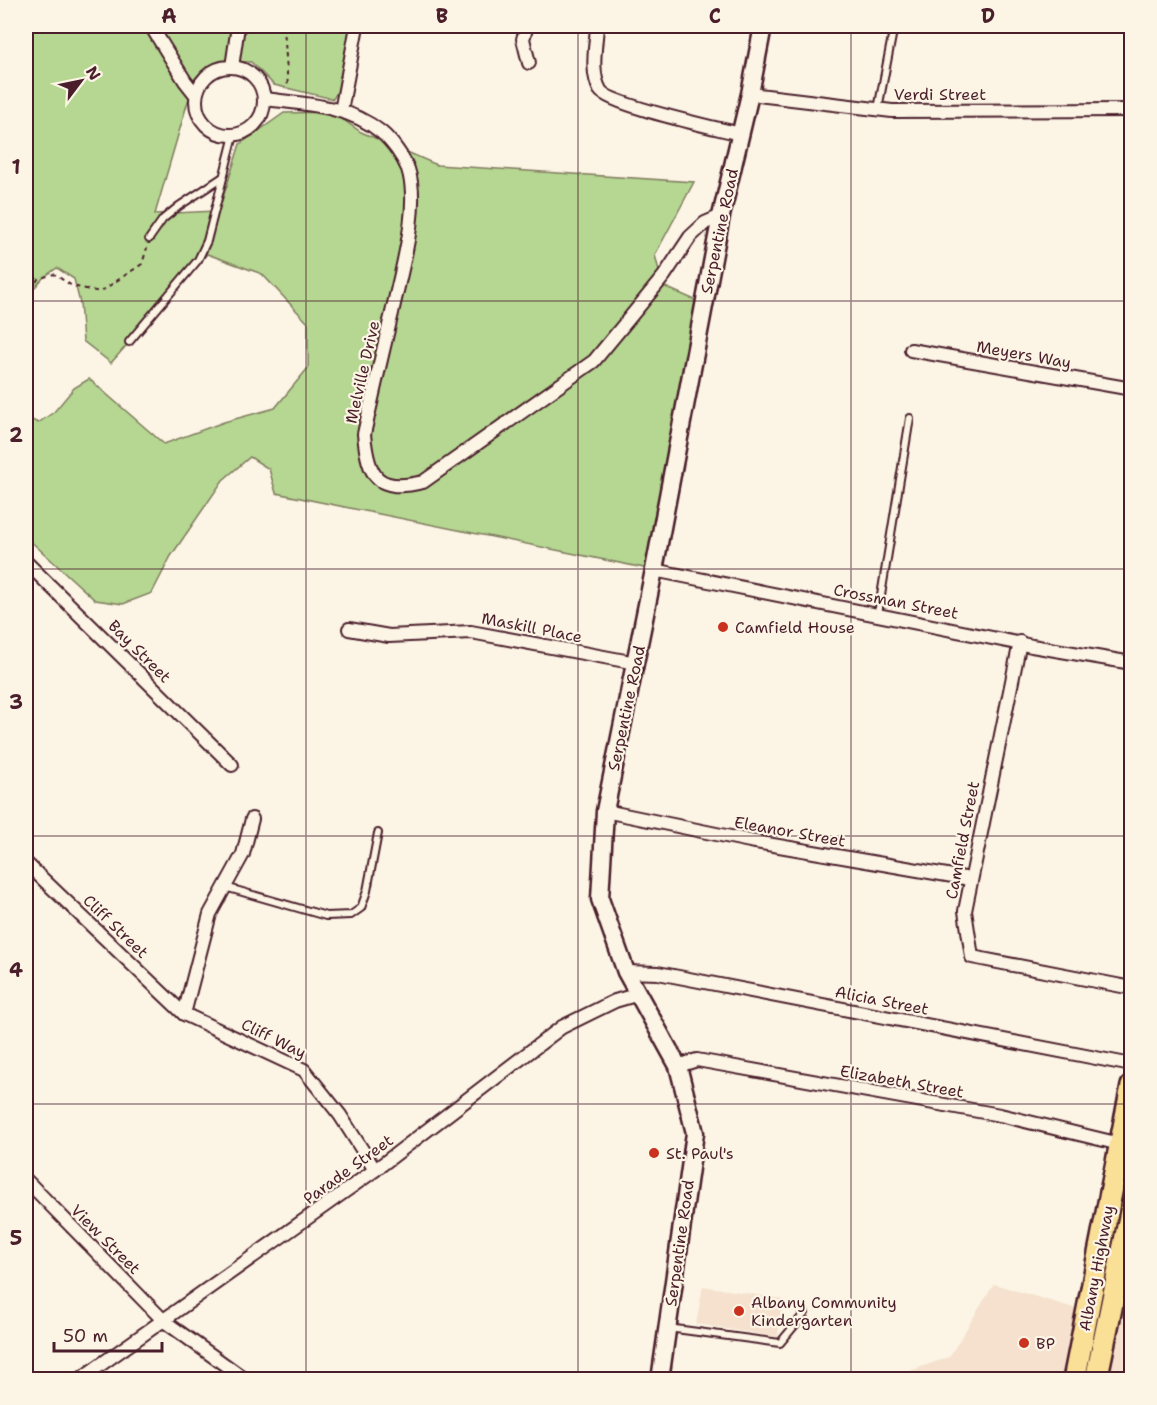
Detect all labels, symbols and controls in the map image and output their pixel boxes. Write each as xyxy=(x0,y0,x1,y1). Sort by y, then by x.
text: A xyxy=(161,3,177,29)
text: B xyxy=(436,3,448,29)
text: C xyxy=(709,3,721,29)
text: D xyxy=(981,3,995,29)
north arrow xyxy=(51,51,111,111)
text: N xyxy=(81,62,106,84)
street label: Verdi Street xyxy=(894,84,986,105)
text: 1 xyxy=(11,154,21,180)
street label: Serpentine Road xyxy=(696,167,743,296)
street label: Melville Drive xyxy=(340,319,385,426)
street label: Meyers Way xyxy=(975,336,1073,373)
text: 2 xyxy=(9,422,23,448)
street label: Crossman Street xyxy=(832,579,960,624)
street label: Maskill Place xyxy=(480,607,584,648)
street label: Bay Street xyxy=(104,615,176,687)
place label: Camfield House xyxy=(735,617,855,638)
marker: Camfield House xyxy=(716,620,730,634)
street label: Serpentine Road xyxy=(603,644,650,773)
text: 3 xyxy=(9,689,23,715)
street label: Camfield Street xyxy=(941,779,984,901)
street label: Eleanor Street xyxy=(733,811,847,852)
street label: Cliff Street xyxy=(78,890,153,963)
text: 4 xyxy=(9,957,23,983)
street label: Alicia Street xyxy=(833,981,930,1020)
street label: Cliff Way xyxy=(238,1014,310,1063)
street label: Elizabeth Street xyxy=(838,1060,965,1103)
street label: Parade Street xyxy=(299,1130,397,1209)
place label: St. Paul's xyxy=(666,1143,734,1164)
marker: St. Paul's xyxy=(647,1146,661,1160)
street label: Serpentine Road xyxy=(660,1178,699,1308)
street label: View Street xyxy=(66,1200,145,1279)
street label: Albany Highway xyxy=(1074,1203,1119,1333)
text: 5 xyxy=(10,1225,22,1251)
place label: Albany Community Kindergarten xyxy=(751,1292,897,1331)
marker: Albany Community Kindergarten xyxy=(732,1304,746,1318)
scale bar xyxy=(54,1315,162,1353)
text: 50 m xyxy=(63,1324,108,1348)
place label: BP xyxy=(1036,1333,1055,1354)
marker: BP xyxy=(1017,1336,1031,1350)

